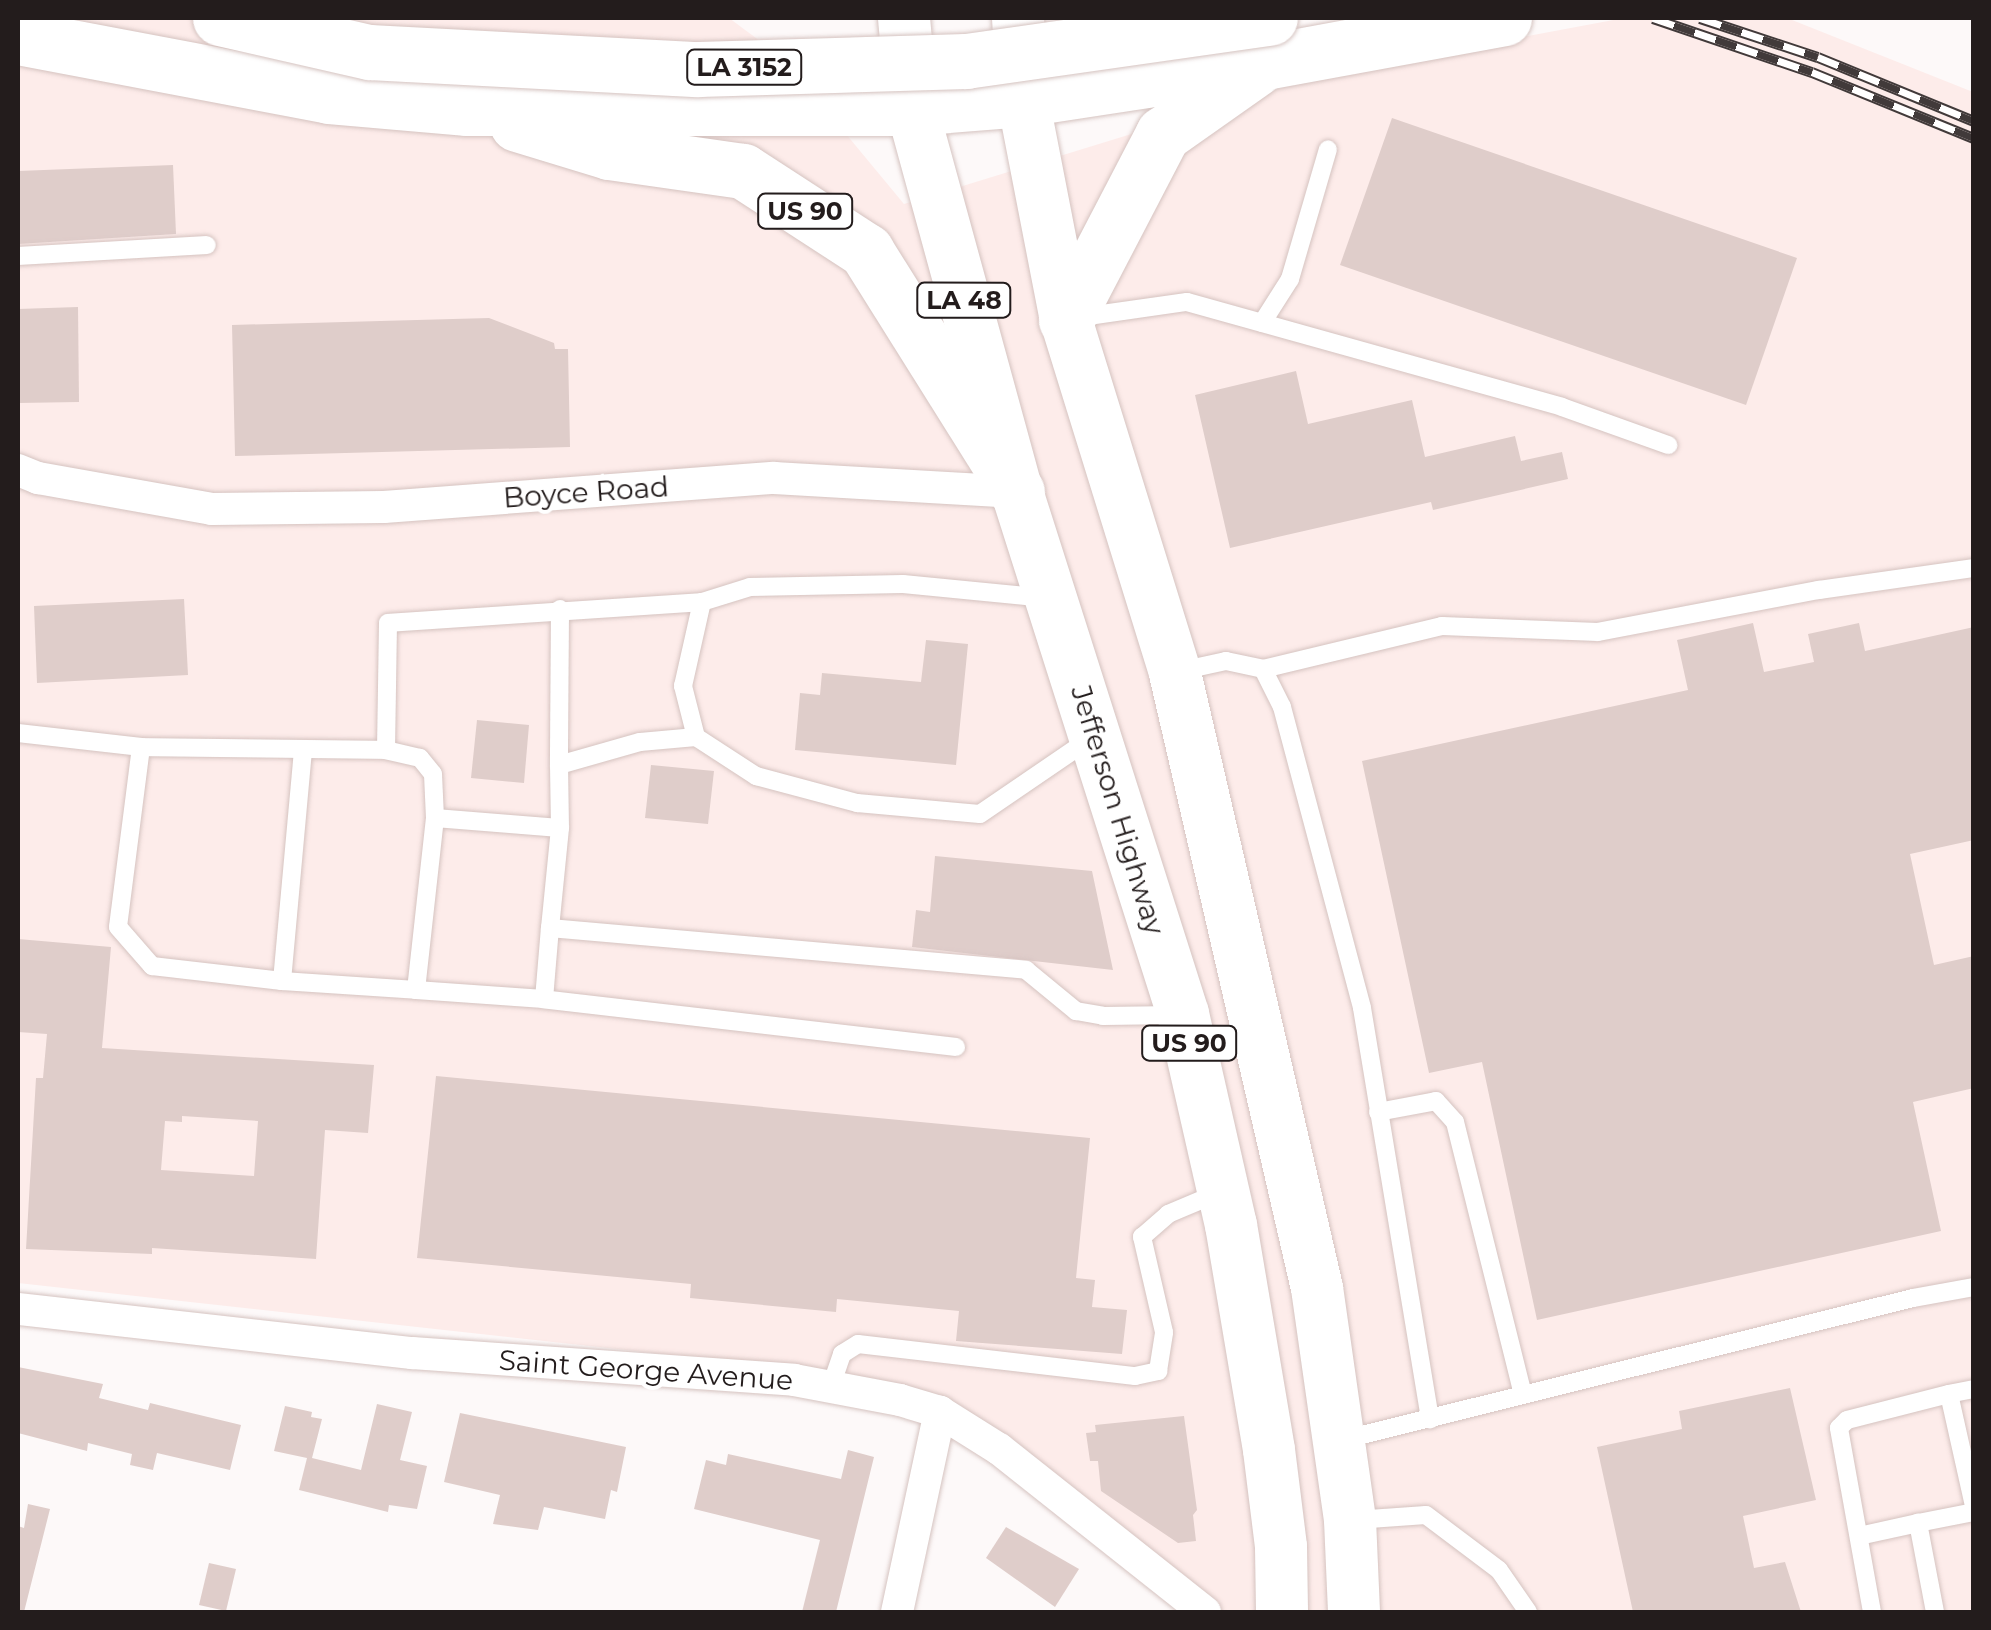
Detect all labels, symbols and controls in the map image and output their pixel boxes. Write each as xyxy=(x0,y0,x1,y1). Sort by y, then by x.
road number: LA 3152 xyxy=(684,47,804,87)
road number: US 90 xyxy=(755,191,855,231)
road number: LA 48 xyxy=(914,280,1014,320)
street label: Boyce Road xyxy=(502,469,670,515)
street label: Jefferson Highway xyxy=(1064,681,1172,939)
road number: US 90 xyxy=(1139,1023,1239,1063)
street label: Saint George Avenue xyxy=(498,1343,794,1397)

